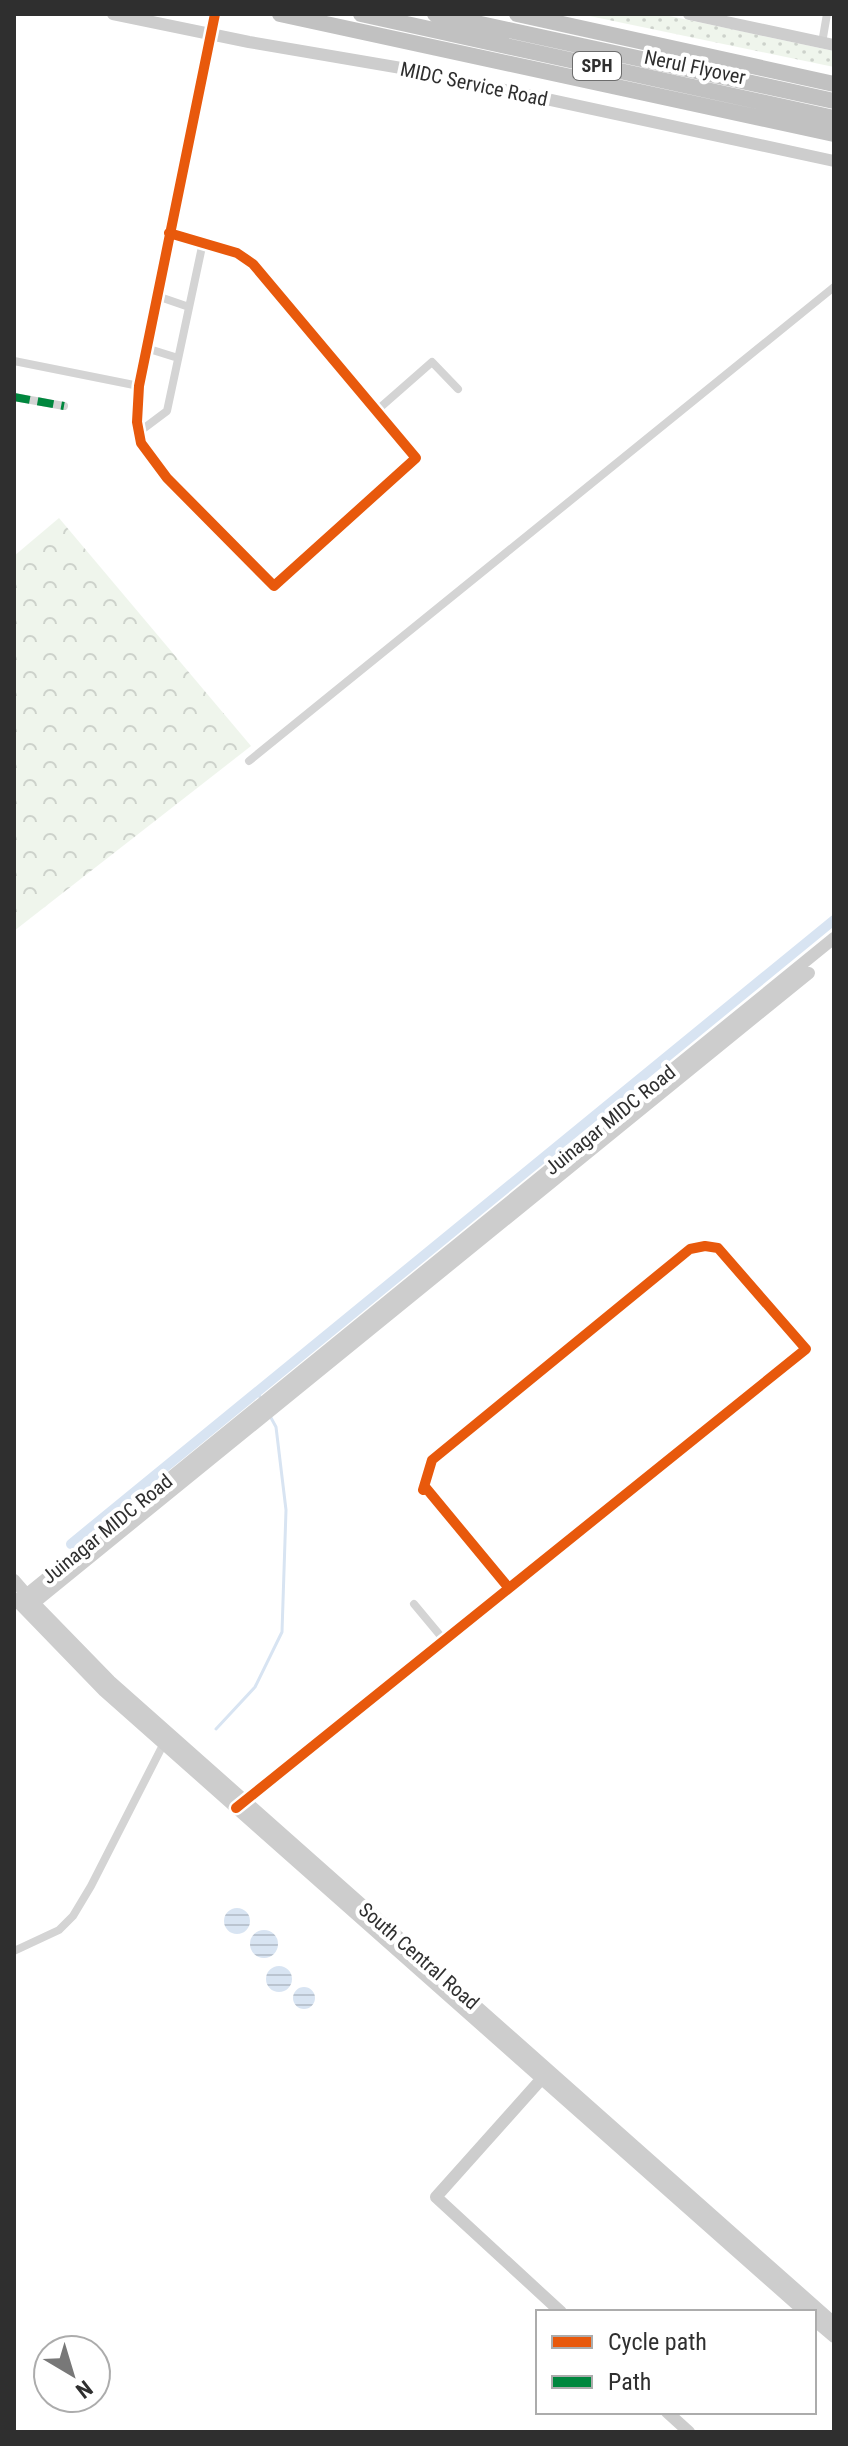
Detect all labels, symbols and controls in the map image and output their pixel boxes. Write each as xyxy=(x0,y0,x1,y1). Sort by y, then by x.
street label: Nerul Flyover xyxy=(642,45,748,89)
road number: SPH xyxy=(573,52,621,80)
street label: MIDC Service Road xyxy=(398,57,550,111)
street label: Juinagar MIDC Road xyxy=(540,1060,680,1180)
street label: Juinagar MIDC Road xyxy=(37,1469,177,1589)
street label: South Central Road xyxy=(354,1897,484,2015)
legend xyxy=(536,2310,816,2414)
text: Cycle path xyxy=(608,2328,707,2356)
north arrow xyxy=(32,2334,112,2414)
text: Path xyxy=(608,2368,651,2396)
text: N xyxy=(71,2375,97,2403)

